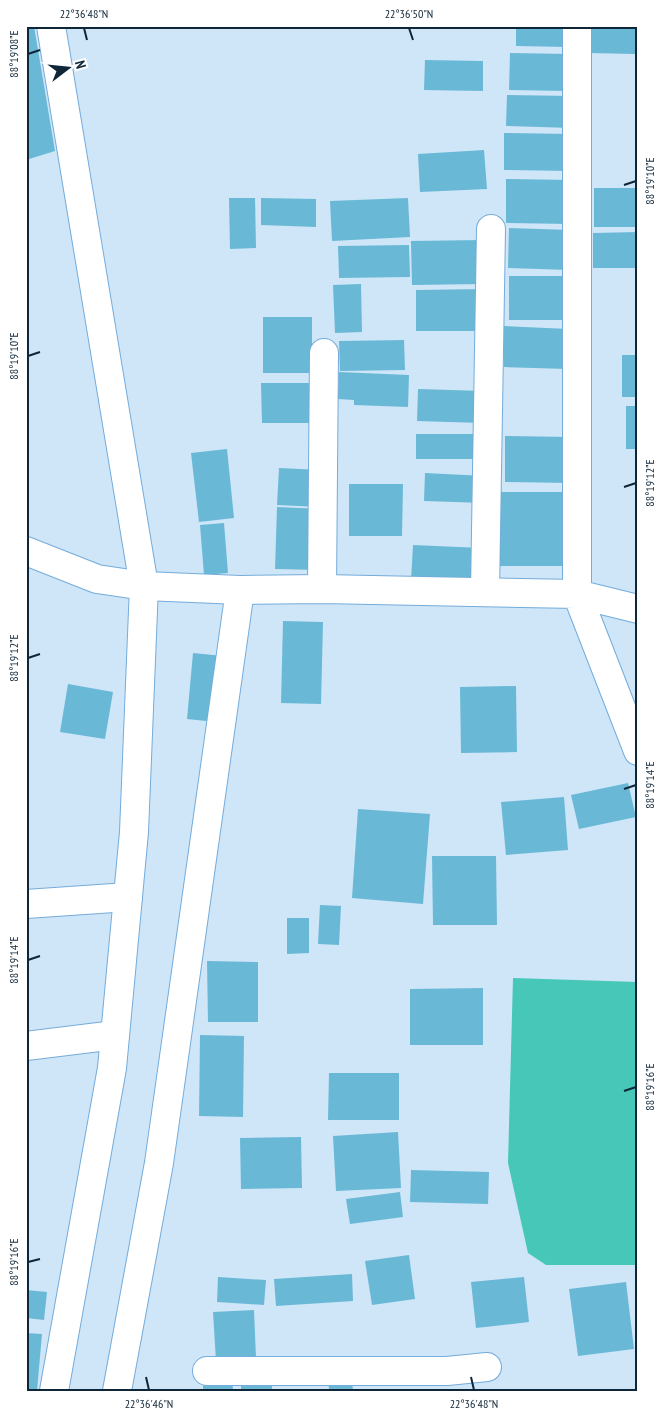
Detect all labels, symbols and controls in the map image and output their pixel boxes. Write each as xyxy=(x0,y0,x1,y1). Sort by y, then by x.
text: 22°36'48"N xyxy=(60,6,108,21)
text: 22°36'50"N xyxy=(385,6,433,21)
text: 88°19'08"E xyxy=(6,30,21,78)
north arrow xyxy=(42,42,92,92)
text: N xyxy=(71,58,90,71)
text: 88°19'10"E xyxy=(642,157,657,205)
text: 88°19'10"E xyxy=(6,332,21,380)
text: 88°19'12"E xyxy=(642,459,657,507)
text: 88°19'12"E xyxy=(6,634,21,682)
text: 88°19'14"E xyxy=(642,761,657,809)
text: 88°19'14"E xyxy=(6,936,21,984)
text: 88°19'16"E xyxy=(642,1063,657,1111)
text: 88°19'16"E xyxy=(6,1238,21,1286)
text: 22°36'46"N xyxy=(125,1396,173,1411)
text: 22°36'48"N xyxy=(450,1396,498,1411)

